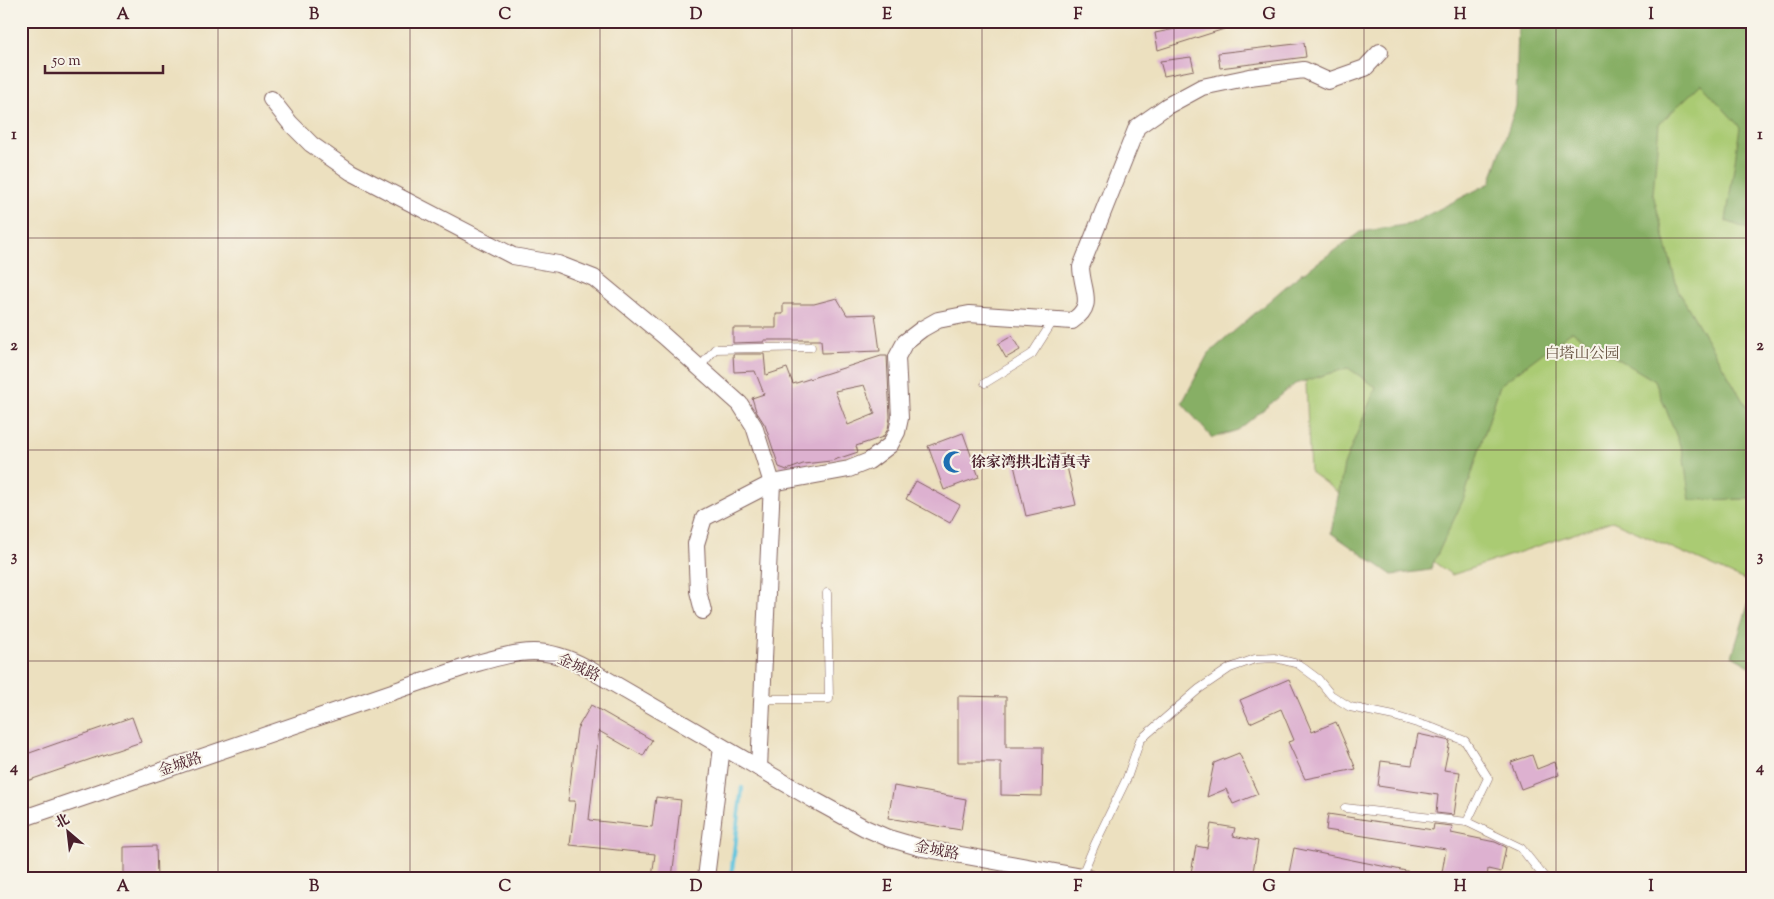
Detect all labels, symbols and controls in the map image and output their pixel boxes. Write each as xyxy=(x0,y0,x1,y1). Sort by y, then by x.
text: A xyxy=(117,4,130,27)
text: B xyxy=(309,4,319,27)
text: C xyxy=(499,4,512,27)
text: D xyxy=(690,4,703,27)
text: E xyxy=(882,4,892,27)
text: F xyxy=(1074,4,1083,27)
text: G xyxy=(1262,4,1276,27)
text: H xyxy=(1454,4,1467,27)
text: I xyxy=(1648,4,1654,27)
scale bar xyxy=(45,42,162,74)
text: 50 m xyxy=(51,51,81,72)
text: 1 xyxy=(11,124,17,147)
text: 1 xyxy=(1757,124,1763,147)
text: 2 xyxy=(10,335,18,358)
text: 2 xyxy=(1756,335,1764,358)
park label: 白塔山公园 xyxy=(1544,344,1620,365)
mosque icon: 徐家湾拱北清真寺 xyxy=(941,449,967,475)
place label: 徐家湾拱北清真寺 xyxy=(971,453,1091,474)
text: 3 xyxy=(11,546,18,569)
text: 3 xyxy=(1757,546,1764,569)
street label: 金城路 xyxy=(554,649,603,687)
street label: 金城路 xyxy=(156,748,205,783)
text: 4 xyxy=(9,757,18,780)
text: 4 xyxy=(1755,757,1764,780)
north arrow xyxy=(42,806,92,856)
text: 北 xyxy=(52,810,74,834)
street label: 金城路 xyxy=(913,837,961,866)
text: A xyxy=(117,876,130,899)
text: B xyxy=(309,876,319,899)
text: C xyxy=(499,876,512,899)
text: D xyxy=(690,876,703,899)
text: E xyxy=(882,876,892,899)
text: F xyxy=(1074,876,1083,899)
text: G xyxy=(1262,876,1276,899)
text: H xyxy=(1454,876,1467,899)
text: I xyxy=(1648,876,1654,899)

